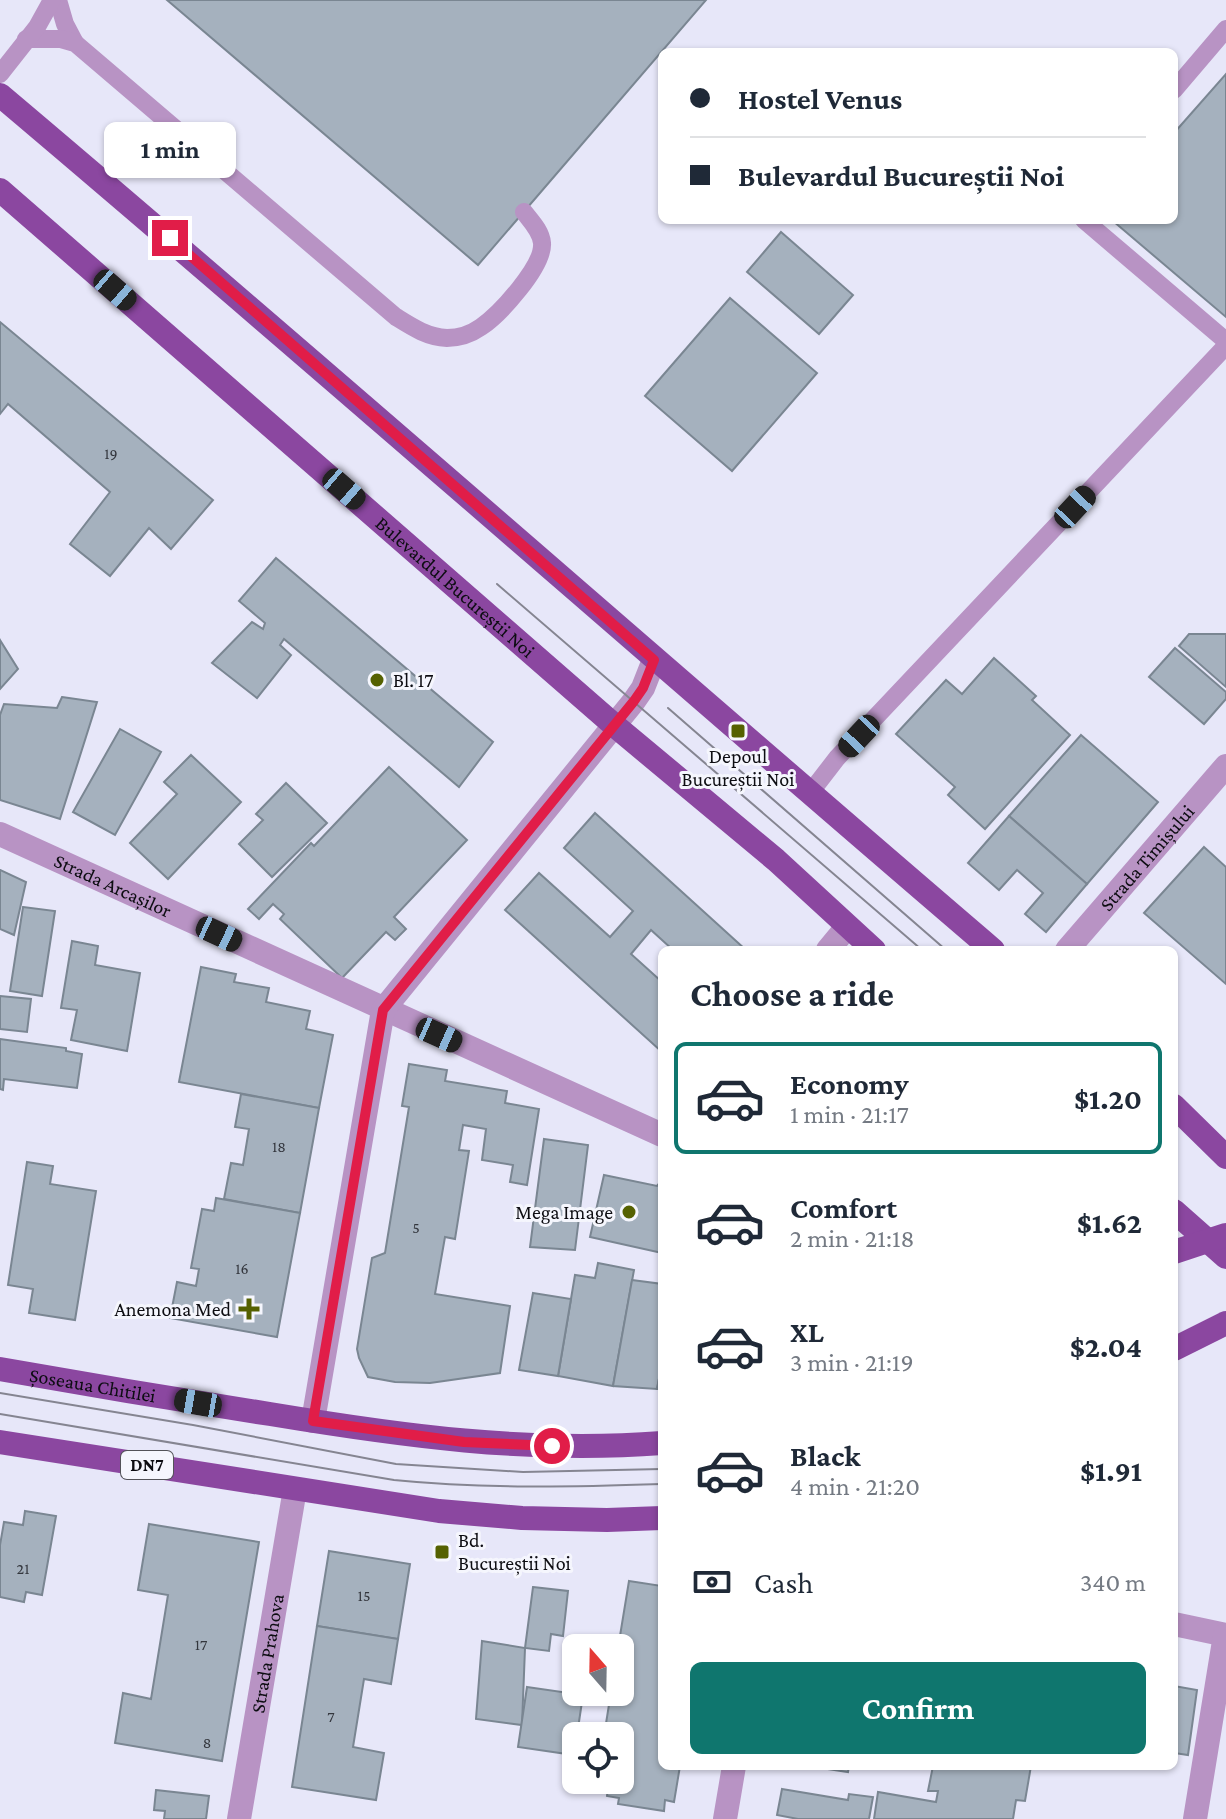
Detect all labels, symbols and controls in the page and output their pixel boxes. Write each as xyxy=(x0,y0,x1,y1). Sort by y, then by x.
text: Hostel Venus xyxy=(738,82,902,115)
callout: 1 min xyxy=(104,122,236,178)
text: 1 min xyxy=(140,135,200,164)
text: Bulevardul Bucureștii Noi xyxy=(738,159,1064,192)
route end xyxy=(152,220,188,256)
car xyxy=(89,265,141,315)
house number: 19 xyxy=(104,445,118,462)
car xyxy=(318,464,370,514)
car xyxy=(1050,481,1100,533)
street label: Bulevardul Bucureștii Noi xyxy=(371,512,539,662)
place label: Bl. 17 xyxy=(393,669,433,691)
marker: Bl. 17 xyxy=(368,671,386,689)
car xyxy=(834,710,884,762)
marker: Depoul Bucureștii Noi xyxy=(729,722,747,740)
place label: Depoul Bucureștii Noi xyxy=(682,745,794,792)
street label: Strada Timișului xyxy=(1095,800,1198,915)
street label: Strada Arcașilor xyxy=(51,849,175,922)
car xyxy=(192,913,246,955)
text: Choose a ride xyxy=(690,974,894,1014)
car xyxy=(412,1014,466,1056)
icon: car xyxy=(694,1062,766,1134)
text: Economy xyxy=(790,1067,909,1100)
text: $1.20 xyxy=(1074,1082,1142,1115)
text: 1 min · 21:17 xyxy=(790,1100,909,1129)
house number: 18 xyxy=(272,1138,286,1155)
icon: car xyxy=(694,1186,766,1258)
text: Comfort xyxy=(790,1191,897,1224)
place label: Mega Image xyxy=(515,1201,613,1224)
marker: Mega Image xyxy=(620,1203,638,1221)
text: $1.62 xyxy=(1077,1206,1142,1239)
house number: 5 xyxy=(412,1219,420,1236)
text: 2 min · 21:18 xyxy=(790,1224,915,1253)
house number: 16 xyxy=(235,1260,249,1277)
place label: Anemona Med xyxy=(114,1298,231,1320)
marker: Anemona Med xyxy=(238,1298,260,1320)
icon: car xyxy=(694,1310,766,1382)
text: XL xyxy=(790,1315,824,1348)
text: $2.04 xyxy=(1070,1330,1142,1363)
text: 3 min · 21:19 xyxy=(790,1348,914,1377)
street label: Șoseaua Chitilei xyxy=(27,1363,157,1407)
car xyxy=(172,1387,224,1419)
route start xyxy=(534,1428,570,1464)
icon: car xyxy=(694,1434,766,1506)
text: Black xyxy=(790,1439,861,1472)
road number: DN7 xyxy=(121,1451,173,1479)
text: $1.91 xyxy=(1080,1454,1142,1487)
text: 4 min · 21:20 xyxy=(790,1472,920,1501)
place label: Bd. Bucureștii Noi xyxy=(458,1529,571,1576)
marker: Bd. Bucureștii Noi xyxy=(433,1543,451,1561)
house number: 21 xyxy=(17,1560,29,1577)
icon: cash xyxy=(690,1560,734,1604)
text: Cash xyxy=(754,1566,813,1599)
text: 340 m xyxy=(1080,1568,1146,1597)
house number: 15 xyxy=(358,1587,370,1604)
street label: Strada Prahova xyxy=(246,1592,288,1715)
north arrow xyxy=(562,1634,634,1706)
map controls xyxy=(562,1634,634,1794)
house number: 17 xyxy=(195,1636,208,1653)
button: Confirm xyxy=(690,1662,1146,1754)
house number: 7 xyxy=(327,1708,335,1725)
button: locate xyxy=(562,1722,634,1794)
house number: 8 xyxy=(203,1734,211,1751)

